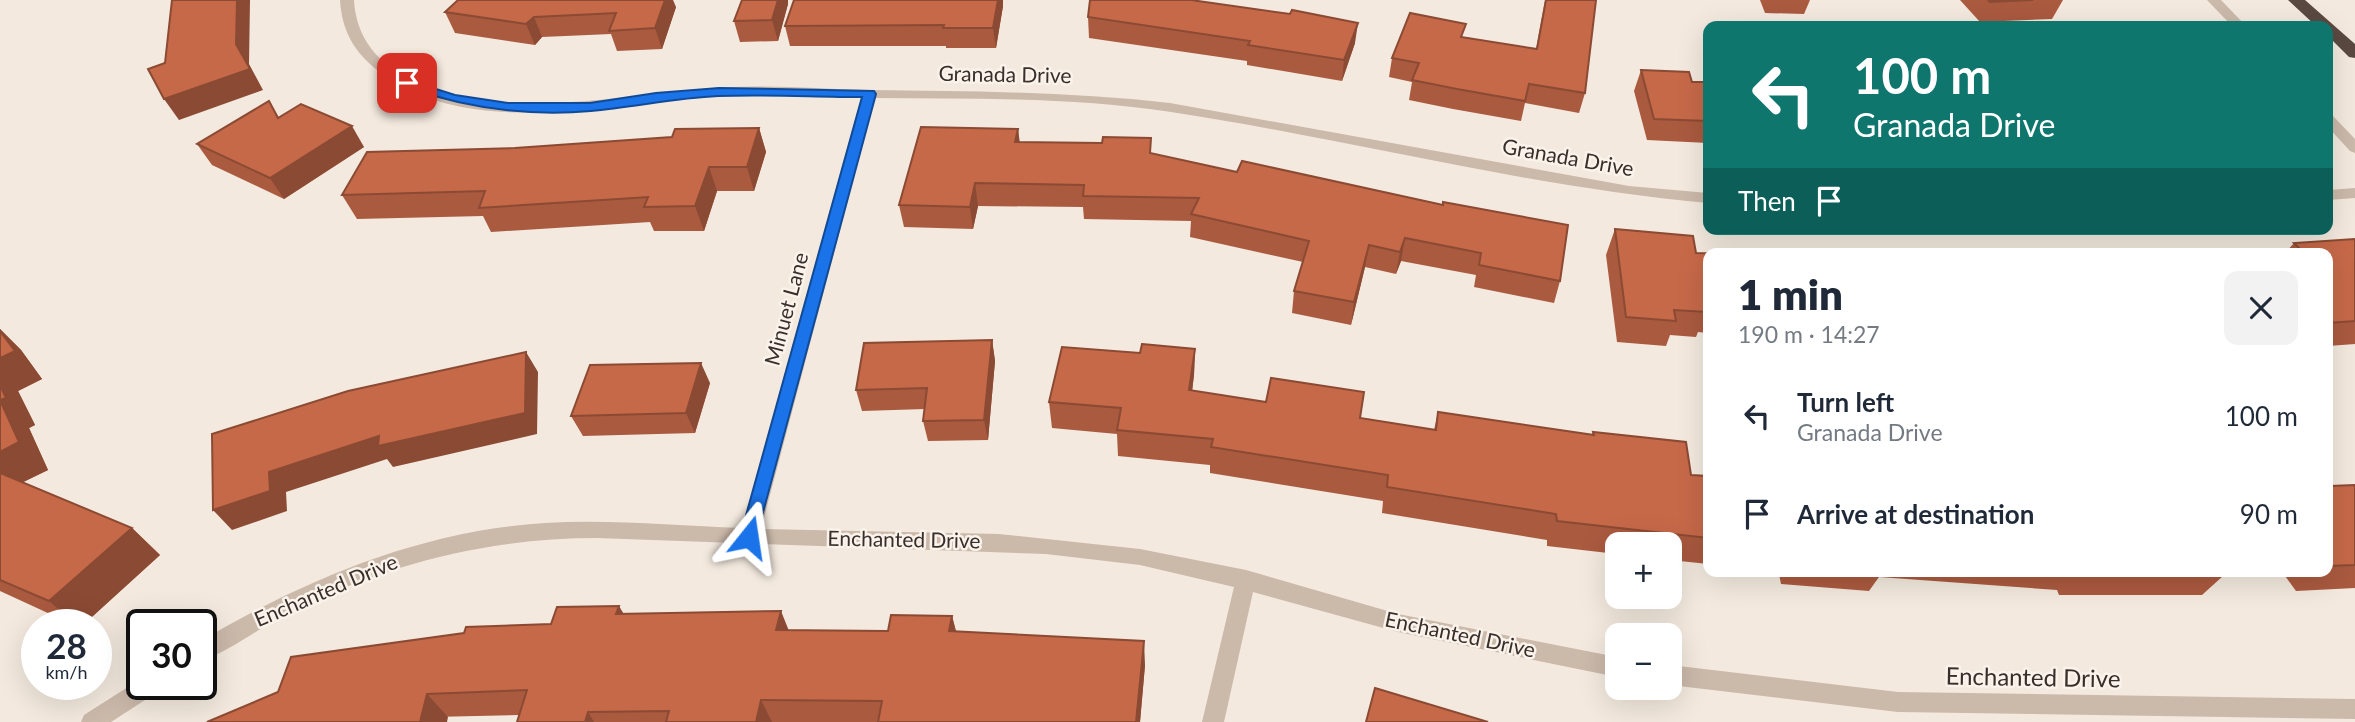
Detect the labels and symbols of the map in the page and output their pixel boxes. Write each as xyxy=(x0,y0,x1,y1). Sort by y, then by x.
pin xyxy=(377,53,437,113)
street label: Granada Drive xyxy=(938,60,1072,87)
street label: Granada Drive xyxy=(1501,133,1636,180)
street label: Minuet Lane xyxy=(758,249,813,368)
position arrow xyxy=(712,500,786,574)
street label: Enchanted Drive xyxy=(827,525,981,552)
street label: Enchanted Drive xyxy=(250,548,401,631)
street label: Enchanted Drive xyxy=(1383,605,1538,662)
speed limit sign: 30 xyxy=(126,609,217,700)
street label: Enchanted Drive xyxy=(1945,660,2121,693)

